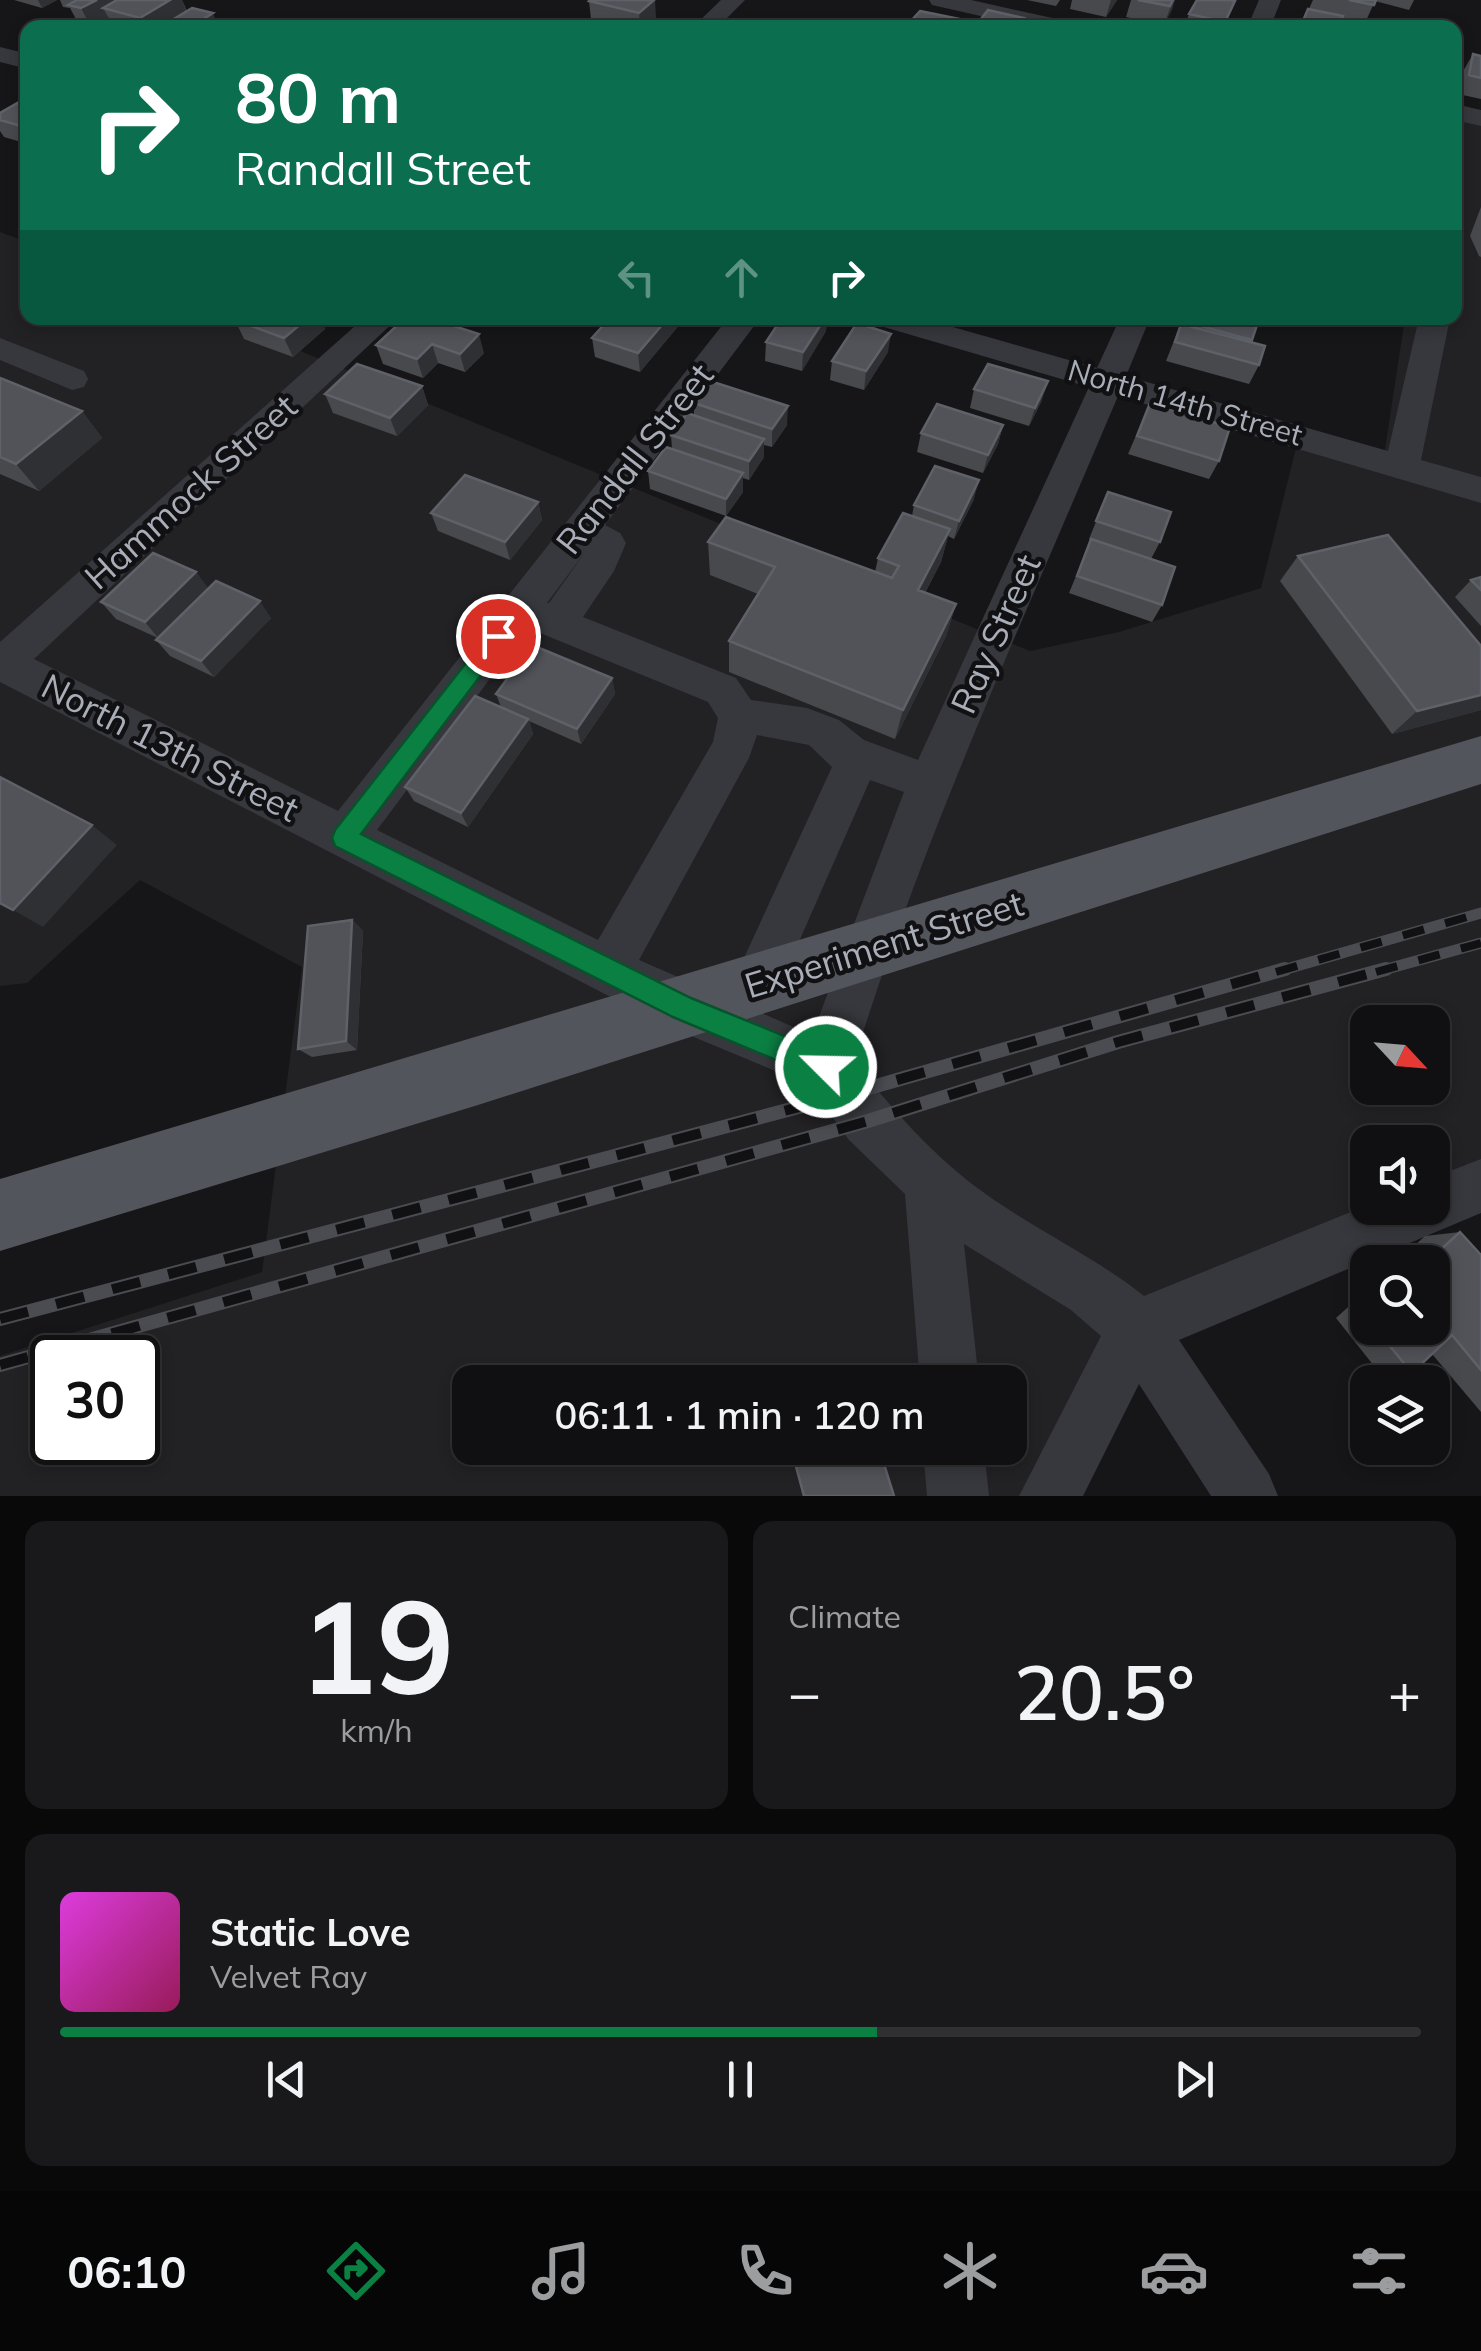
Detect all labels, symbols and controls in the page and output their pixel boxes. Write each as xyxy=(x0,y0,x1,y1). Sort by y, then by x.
text: 80 m xyxy=(235,53,401,141)
icon: right xyxy=(70,60,200,190)
text: Randall Street xyxy=(235,140,531,196)
icon: left xyxy=(609,250,664,305)
icon: ahead xyxy=(714,250,769,305)
icon: right xyxy=(819,250,874,305)
street label: North 14th Street xyxy=(1064,350,1307,454)
street label: Randall Street xyxy=(546,354,722,563)
street label: Hammock Street xyxy=(75,384,306,598)
street label: Ray Street xyxy=(941,547,1050,720)
pin xyxy=(456,594,541,679)
icon: arrive xyxy=(471,609,526,664)
street label: North 13th Street xyxy=(35,663,306,831)
street label: Experiment Street xyxy=(739,881,1028,1007)
north arrow xyxy=(1350,1005,1450,1105)
map controls xyxy=(1350,1005,1450,1465)
position arrow xyxy=(774,1015,878,1119)
button: sound xyxy=(1350,1125,1450,1225)
button: search xyxy=(1350,1245,1450,1345)
speed limit sign: 30 xyxy=(30,1335,160,1465)
button: layers xyxy=(1350,1365,1450,1465)
text: 06:11 · 1 min · 120 m xyxy=(554,1391,925,1439)
text: 19 xyxy=(298,1563,455,1727)
text: Climate xyxy=(788,1596,901,1636)
text: 20.5° xyxy=(1014,1645,1195,1739)
text: − xyxy=(788,1658,821,1727)
text: + xyxy=(1388,1658,1421,1727)
text: km/h xyxy=(340,1710,413,1750)
text: Static Love xyxy=(210,1908,411,1956)
text: Velvet Ray xyxy=(210,1956,367,1996)
icon: previous xyxy=(259,2052,314,2107)
icon: pause xyxy=(713,2052,768,2107)
icon: next xyxy=(1167,2052,1222,2107)
icon: directions xyxy=(321,2236,391,2306)
icon: music xyxy=(526,2236,596,2306)
icon: phone xyxy=(730,2236,800,2306)
icon: climate xyxy=(935,2236,1005,2306)
icon: car xyxy=(1139,2236,1209,2306)
icon: filters xyxy=(1344,2236,1414,2306)
text: 06:10 xyxy=(67,2243,186,2299)

